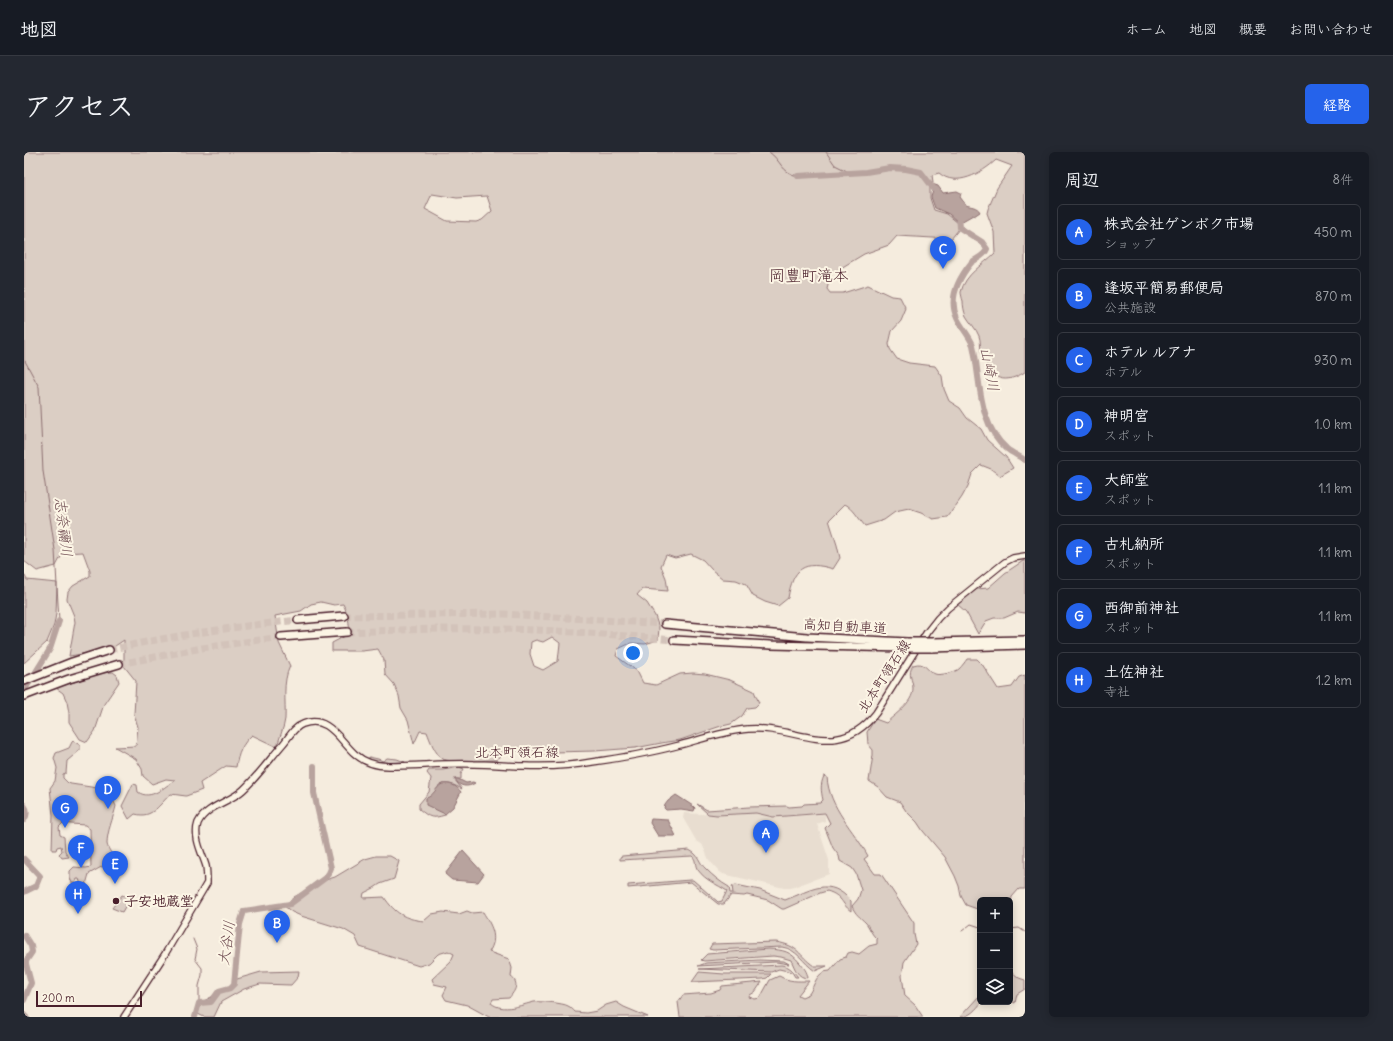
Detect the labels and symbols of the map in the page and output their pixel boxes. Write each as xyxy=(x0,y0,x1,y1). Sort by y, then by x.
pin: C xyxy=(930,236,956,269)
district label: 岡豊町滝本 xyxy=(769,265,849,285)
water label: 山崎川 xyxy=(976,345,1004,393)
water label: 志奈禰川 xyxy=(51,496,77,558)
street label: 高知自動車道 xyxy=(803,615,887,637)
street label: 北本町領石線 xyxy=(854,636,914,716)
your location xyxy=(623,643,643,663)
street label: 北本町領石線 xyxy=(475,743,559,761)
pin: D xyxy=(95,776,121,809)
pin: G xyxy=(52,795,78,828)
pin: A xyxy=(753,820,779,853)
pin: F xyxy=(68,835,94,868)
pin: E xyxy=(102,851,128,884)
pin: H xyxy=(65,881,91,914)
place label: 子安地蔵堂 xyxy=(124,892,194,910)
marker: 子安地蔵堂 xyxy=(111,896,121,906)
pin: B xyxy=(264,910,290,943)
water label: 大谷川 xyxy=(213,919,239,967)
scale bar xyxy=(36,989,142,1008)

